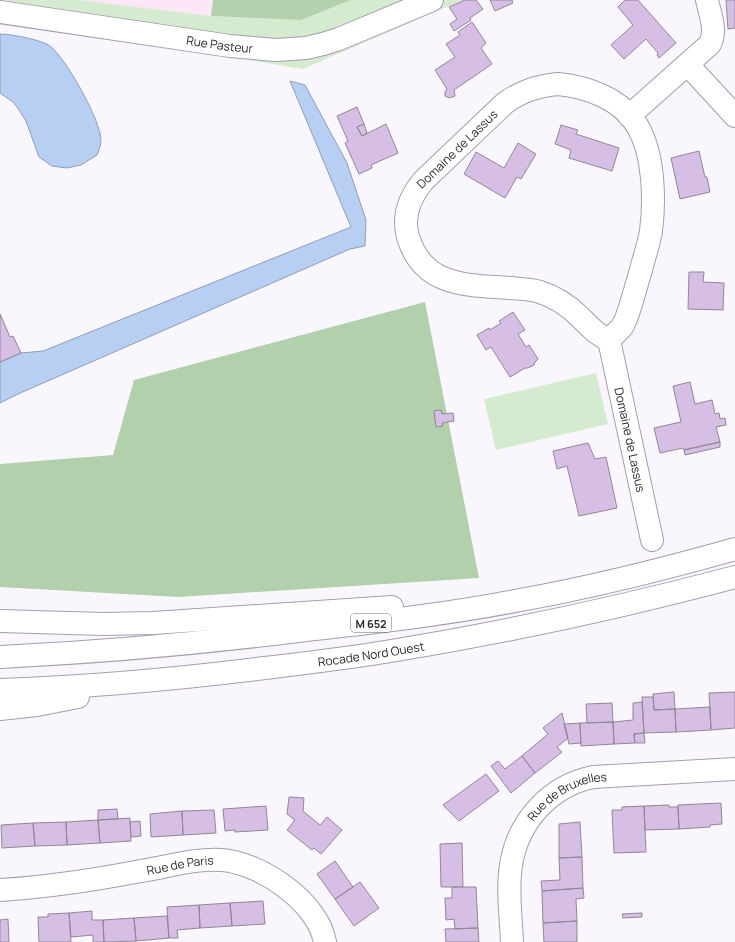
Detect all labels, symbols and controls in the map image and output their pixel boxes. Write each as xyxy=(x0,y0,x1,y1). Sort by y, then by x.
street label: Rue Pasteur xyxy=(185,31,254,57)
street label: Domaine de Lassus xyxy=(413,106,501,192)
street label: Domaine de Lassus xyxy=(611,386,650,494)
road number: M 652 xyxy=(351,614,391,632)
street label: Rocade Nord Ouest xyxy=(317,637,426,670)
street label: Rue de Bruxelles xyxy=(523,768,607,824)
street label: Rue de Paris xyxy=(145,851,214,878)

